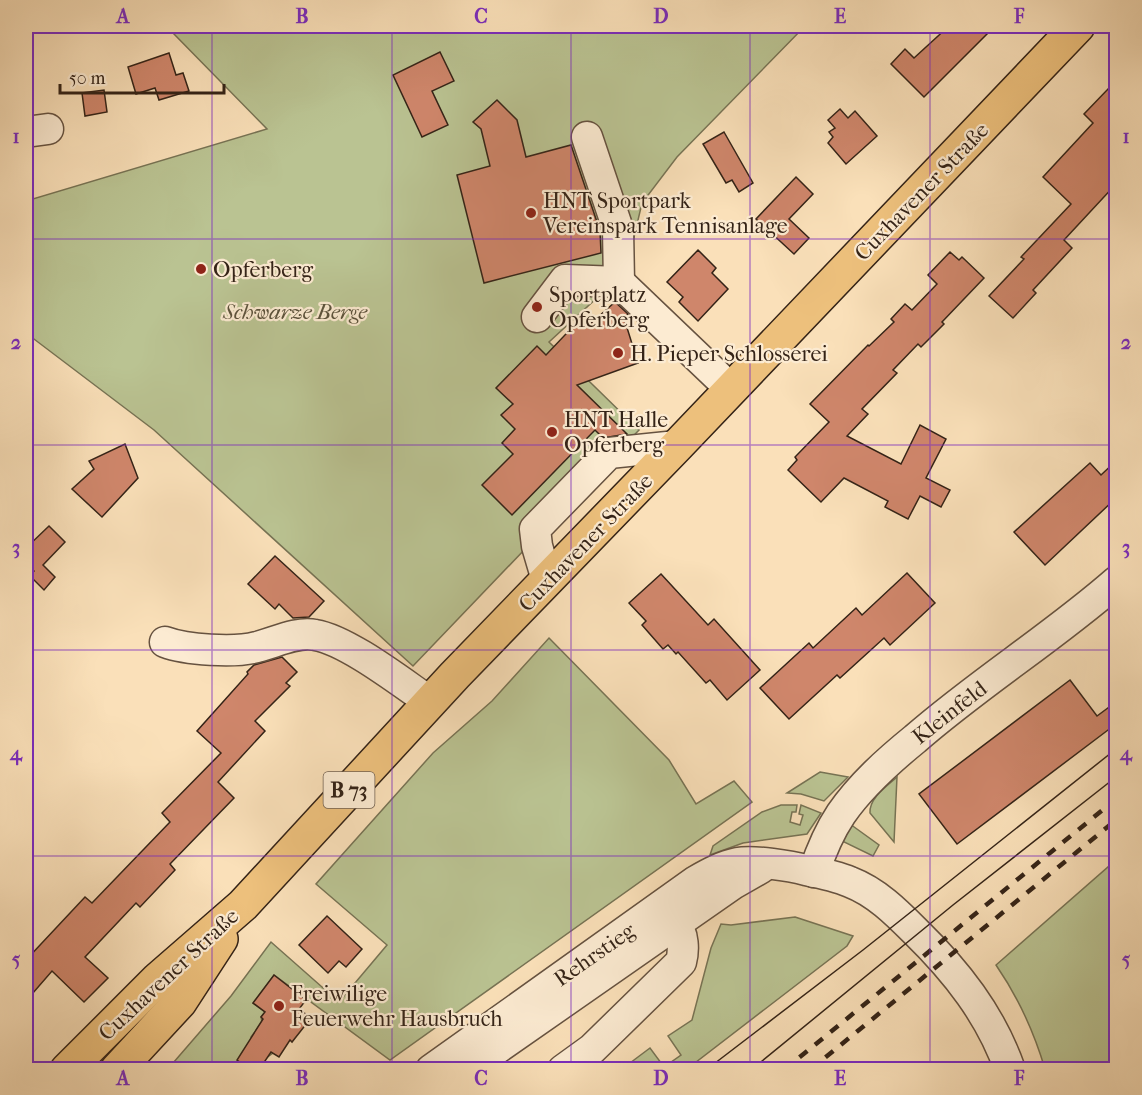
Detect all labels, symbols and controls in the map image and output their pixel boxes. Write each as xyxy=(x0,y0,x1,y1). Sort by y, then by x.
text: A xyxy=(115,5,131,28)
text: B xyxy=(295,5,309,28)
text: C xyxy=(474,5,488,28)
text: D xyxy=(653,5,669,28)
text: E xyxy=(834,5,846,28)
text: F xyxy=(1013,5,1025,28)
scale bar xyxy=(60,57,224,95)
text: 50 m xyxy=(69,68,106,89)
street label: Cuxhavener Straße xyxy=(849,117,994,266)
text: 1 xyxy=(12,125,20,148)
text: 1 xyxy=(1122,125,1130,148)
place label: HNT Sportpark Vereinspark Tennisanlage xyxy=(542,188,788,239)
marker: HNT Sportpark Vereinspark Tennisanlage xyxy=(524,206,538,220)
place label: Opferberg xyxy=(213,257,313,283)
marker: Opferberg xyxy=(194,262,208,276)
place label: Sportplatz Opferberg xyxy=(549,282,649,333)
park label: Schwarze Berge xyxy=(222,299,368,325)
marker: Sportplatz Opferberg xyxy=(530,300,544,314)
text: 2 xyxy=(11,331,21,354)
text: 2 xyxy=(1121,331,1131,354)
place label: H. Pieper Schlosserei xyxy=(630,341,828,367)
marker: H. Pieper Schlosserei xyxy=(611,346,625,360)
place label: HNT Halle Opferberg xyxy=(564,407,668,458)
marker: HNT Halle Opferberg xyxy=(545,425,559,439)
street label: Cuxhavener Straße xyxy=(513,468,658,617)
text: 3 xyxy=(12,536,20,559)
text: 3 xyxy=(1122,536,1130,559)
street label: Kleinfeld xyxy=(907,675,993,750)
text: 4 xyxy=(9,742,23,766)
text: 4 xyxy=(1119,742,1133,766)
road number: B 73 xyxy=(324,772,374,808)
street label: Cuxhavener Straße xyxy=(93,903,244,1046)
street label: Rehrstieg xyxy=(549,917,640,992)
text: 5 xyxy=(12,948,21,971)
text: 5 xyxy=(1122,948,1131,971)
place label: Freiwilige Feuerwehr Hausbruch xyxy=(291,981,503,1032)
marker: Freiwilige Feuerwehr Hausbruch xyxy=(272,999,286,1013)
text: A xyxy=(115,1067,131,1090)
text: B xyxy=(295,1067,309,1090)
text: C xyxy=(474,1067,488,1090)
text: D xyxy=(653,1067,669,1090)
text: E xyxy=(834,1067,846,1090)
text: F xyxy=(1013,1067,1025,1090)

